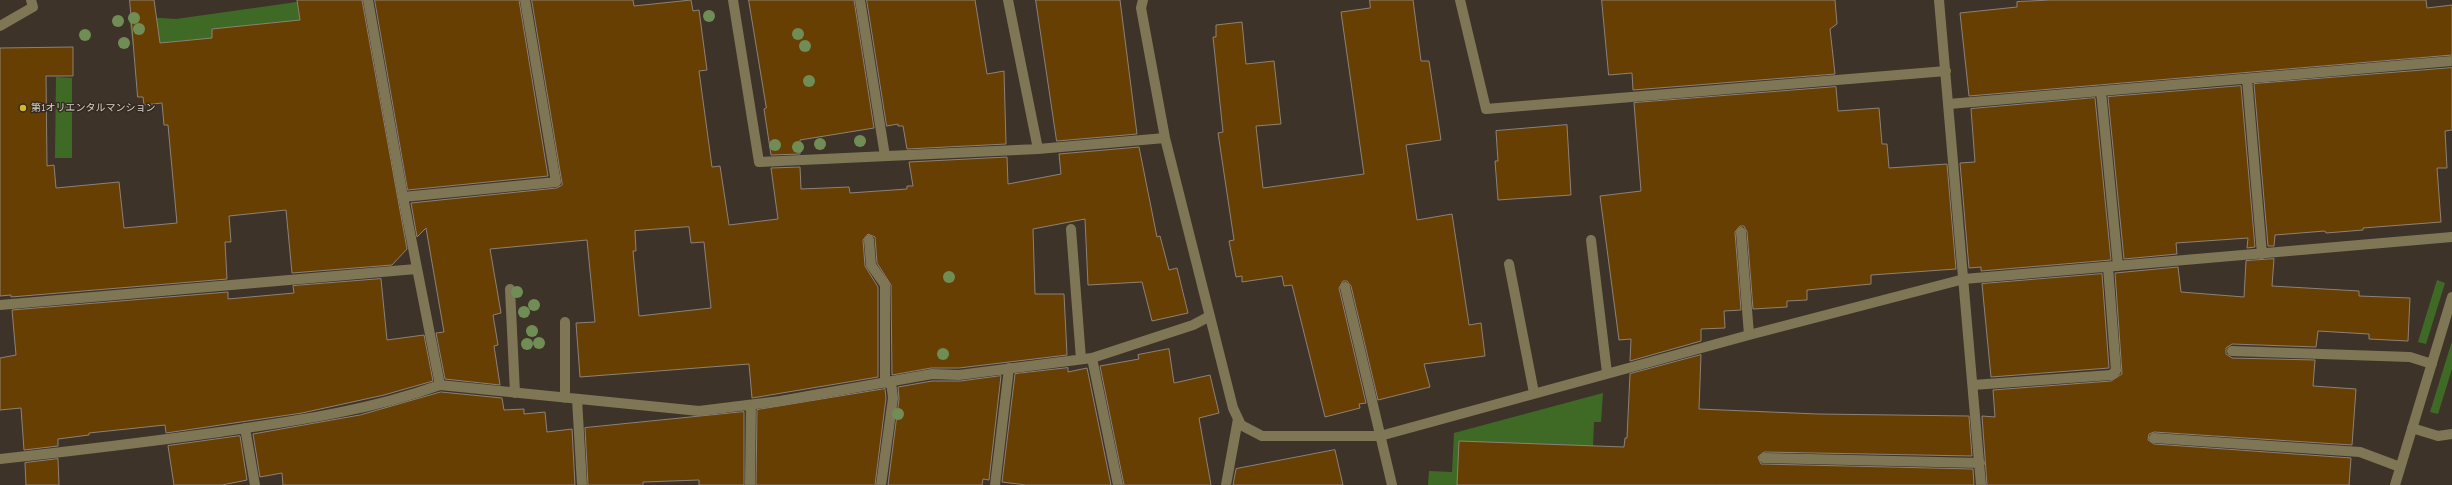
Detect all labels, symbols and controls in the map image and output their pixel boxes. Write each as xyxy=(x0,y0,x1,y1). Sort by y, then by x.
place label: 第1オリエンタルマンション xyxy=(31,102,155,114)
marker: 第1オリエンタルマンション xyxy=(18,103,28,113)

